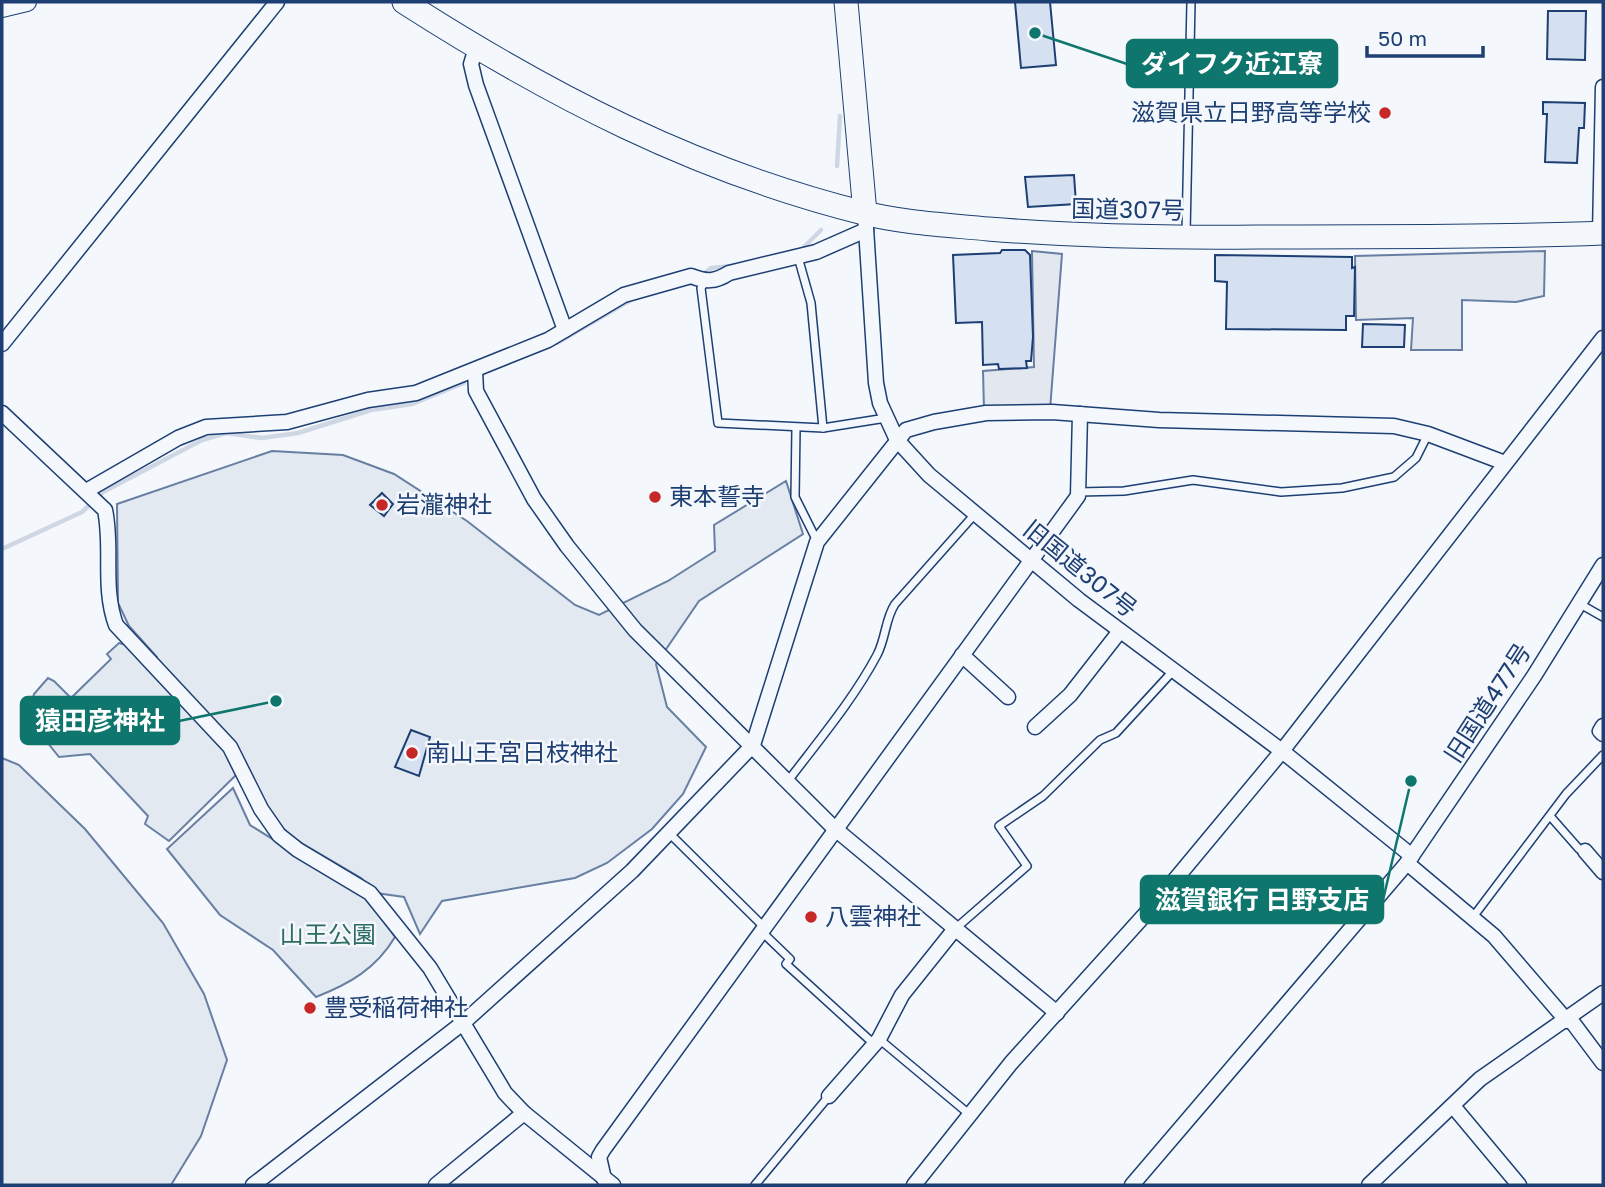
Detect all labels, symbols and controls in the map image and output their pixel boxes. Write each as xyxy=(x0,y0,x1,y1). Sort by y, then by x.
scale bar xyxy=(1367,14,1482,58)
text: 50 m xyxy=(1378,25,1427,51)
callout: ダイフク近江寮 xyxy=(1127,40,1337,87)
text: ダイフク近江寮 xyxy=(1141,48,1323,79)
place label: 滋賀県立日野高等学校 xyxy=(1131,97,1371,126)
marker: 滋賀県立日野高等学校 xyxy=(1377,105,1393,121)
street label: 国道307号 xyxy=(1071,193,1185,224)
place label: 東本誓寺 xyxy=(669,481,765,510)
place label: 岩瀧神社 xyxy=(396,489,492,518)
marker: 東本誓寺 xyxy=(647,489,663,505)
marker: 岩瀧神社 xyxy=(374,497,390,513)
street label: 旧国道307号 xyxy=(1018,513,1144,622)
street label: 旧国道477号 xyxy=(1438,637,1536,767)
callout: 猿田彦神社 xyxy=(21,697,179,744)
text: 猿田彦神社 xyxy=(35,705,165,736)
place label: 南山王宮日枝神社 xyxy=(426,737,618,766)
marker: 南山王宮日枝神社 xyxy=(404,745,420,761)
callout: 滋賀銀行 日野支店 xyxy=(1141,876,1383,923)
text: 滋賀銀行 日野支店 xyxy=(1155,884,1369,915)
place label: 八雲神社 xyxy=(825,901,921,930)
marker: 八雲神社 xyxy=(803,909,819,925)
park label: 山王公園 xyxy=(280,919,376,948)
place label: 豊受稲荷神社 xyxy=(324,992,468,1021)
marker: 豊受稲荷神社 xyxy=(302,1000,318,1016)

